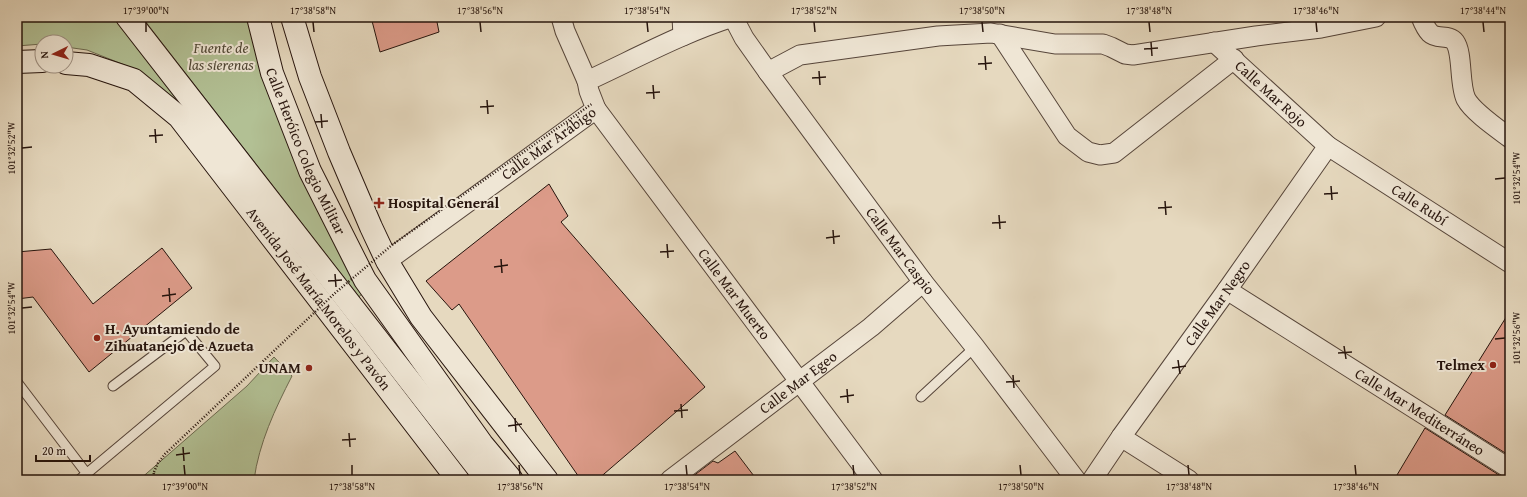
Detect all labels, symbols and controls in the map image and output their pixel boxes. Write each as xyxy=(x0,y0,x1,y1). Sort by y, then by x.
text: 17°39'00"N xyxy=(123,3,169,18)
text: 17°38'58"N xyxy=(290,3,336,18)
text: 17°38'56"N xyxy=(457,3,503,18)
text: 17°38'54"N xyxy=(624,3,670,18)
text: 17°38'52"N xyxy=(791,3,837,18)
text: 17°38'50"N xyxy=(959,3,1005,18)
text: 17°38'48"N xyxy=(1126,3,1172,18)
text: 17°38'46"N xyxy=(1293,3,1339,18)
text: 17°38'44"N xyxy=(1460,3,1506,18)
north arrow xyxy=(34,34,74,74)
park label: Fuente de las sierenas xyxy=(188,37,254,75)
text: N xyxy=(36,50,52,59)
street label: Calle Mar Rojo xyxy=(1231,55,1312,132)
street label: Calle Heróico Colegio Militar xyxy=(261,66,351,238)
street label: Calle Mar Arábigo xyxy=(497,101,600,185)
text: 101°32'52"W xyxy=(4,121,19,174)
text: 101°32'54"W xyxy=(1509,151,1524,204)
street label: Calle Rubí xyxy=(1388,179,1452,231)
place label: Hospital General xyxy=(388,192,499,213)
marker: Hospital General xyxy=(373,197,385,209)
street label: Avenida José María Morelos y Pavón xyxy=(242,202,397,395)
street label: Calle Mar Caspio xyxy=(861,203,940,299)
street label: Calle Mar Muerto xyxy=(693,244,776,344)
street label: Calle Mar Negro xyxy=(1179,255,1255,350)
text: 101°32'54"W xyxy=(4,281,19,334)
text: 101°32'56"W xyxy=(1509,311,1524,364)
place label: H. Ayuntamiendo de Zihuatanejo de Azueta xyxy=(105,318,254,356)
marker: H. Ayuntamiendo de Zihuatanejo de Azueta xyxy=(92,333,102,343)
street label: Calle Mar Egeo xyxy=(755,345,841,419)
place label: Telmex xyxy=(1437,354,1485,375)
place label: UNAM xyxy=(258,357,301,378)
marker: Telmex xyxy=(1488,360,1498,370)
marker: UNAM xyxy=(304,363,314,373)
street label: Calle Mar Mediterráneo xyxy=(1351,363,1489,460)
scale bar xyxy=(36,437,90,463)
text: 20 m xyxy=(42,442,66,459)
text: 17°39'00"N xyxy=(162,479,208,494)
text: 17°38'58"N xyxy=(329,479,375,494)
text: 17°38'56"N xyxy=(497,479,543,494)
text: 17°38'54"N xyxy=(664,479,710,494)
text: 17°38'52"N xyxy=(831,479,877,494)
text: 17°38'50"N xyxy=(998,479,1044,494)
text: 17°38'48"N xyxy=(1166,479,1212,494)
text: 17°38'46"N xyxy=(1333,479,1379,494)

